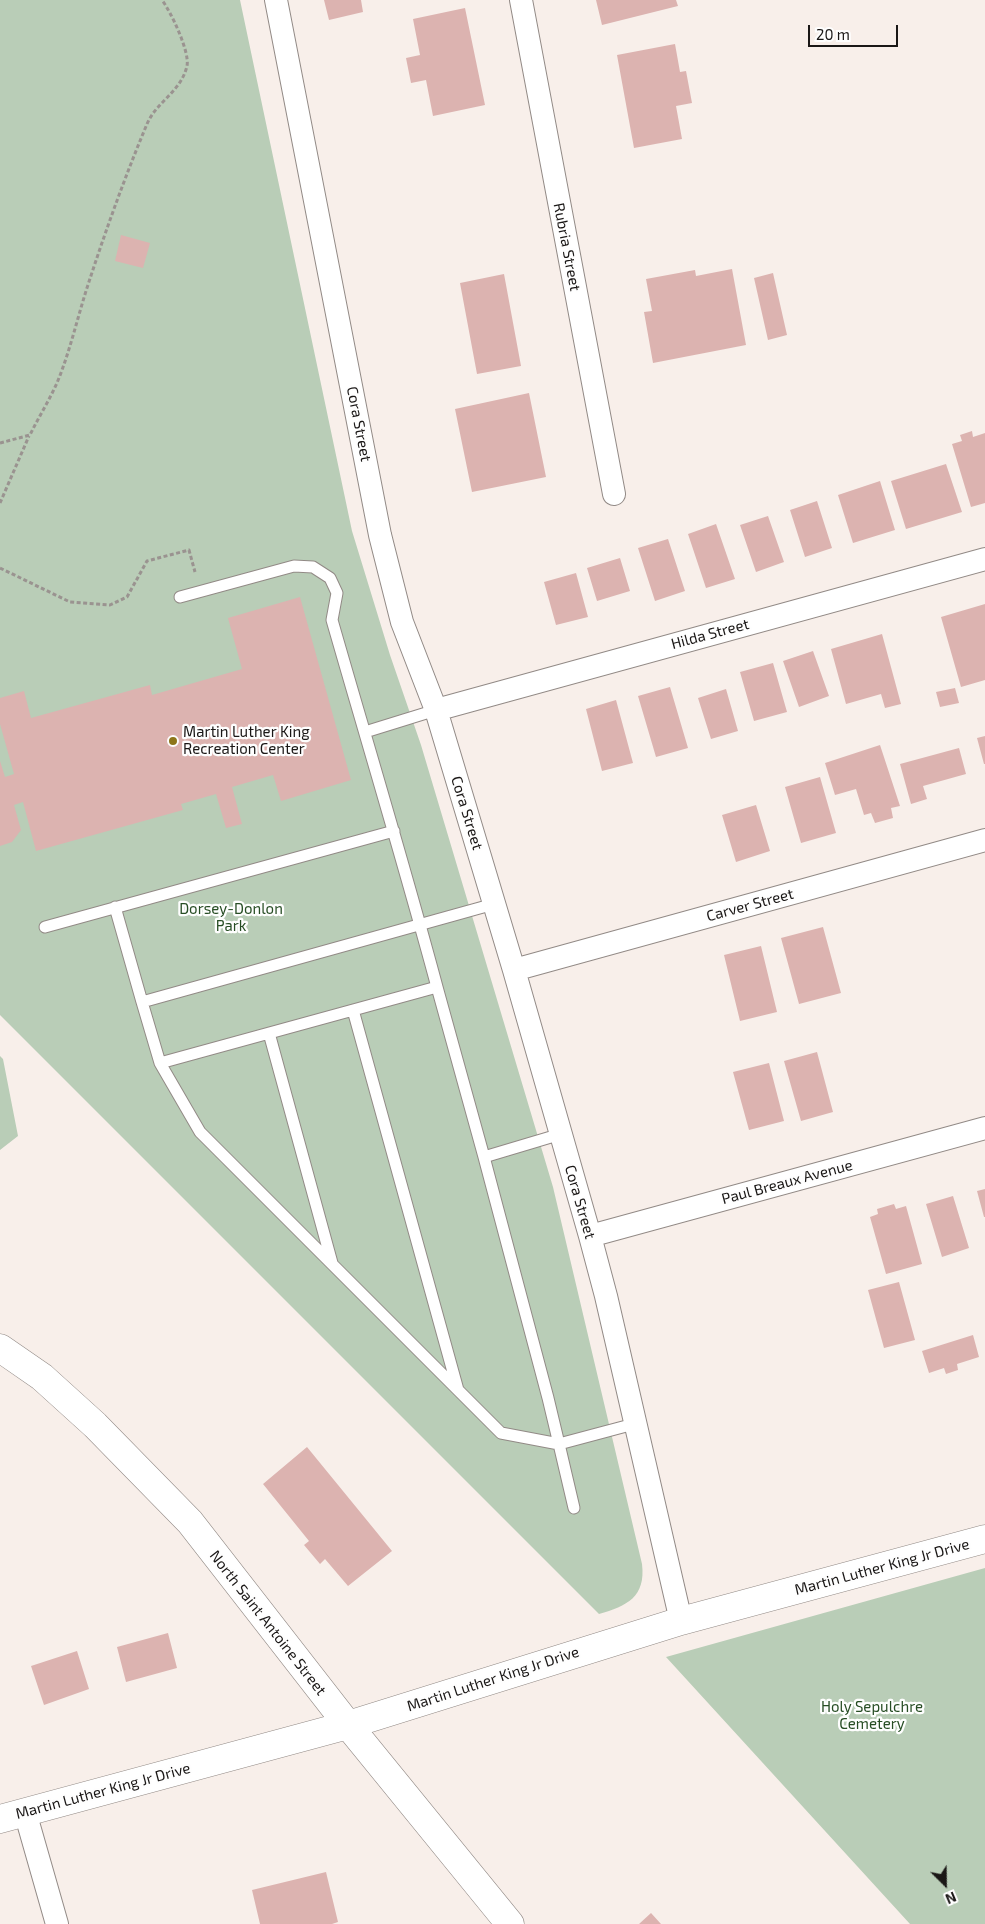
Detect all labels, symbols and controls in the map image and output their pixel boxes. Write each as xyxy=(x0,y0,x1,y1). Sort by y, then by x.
scale bar xyxy=(810,15,900,47)
text: 20 m xyxy=(816,25,850,43)
street label: Rubria Street xyxy=(550,201,584,293)
street label: Cora Street xyxy=(343,385,375,463)
street label: Hilda Street xyxy=(669,615,751,653)
place label: Martin Luther King Recreation Center xyxy=(183,723,310,758)
marker: Martin Luther King Recreation Center xyxy=(167,735,179,747)
street label: Cora Street xyxy=(447,774,487,852)
street label: Carver Street xyxy=(704,885,796,925)
park label: Dorsey-Donlon Park xyxy=(179,900,283,935)
street label: Paul Breaux Avenue xyxy=(720,1156,854,1208)
street label: Cora Street xyxy=(561,1163,599,1241)
street label: Martin Luther King Jr Drive xyxy=(793,1535,971,1599)
street label: North Saint Antoine Street xyxy=(206,1547,330,1699)
street label: Martin Luther King Jr Drive xyxy=(405,1643,581,1715)
park label: Holy Sepulchre Cemetery xyxy=(821,1698,923,1733)
street label: Martin Luther King Jr Drive xyxy=(14,1759,192,1823)
north arrow xyxy=(920,1859,970,1909)
text: N xyxy=(943,1888,959,1908)

